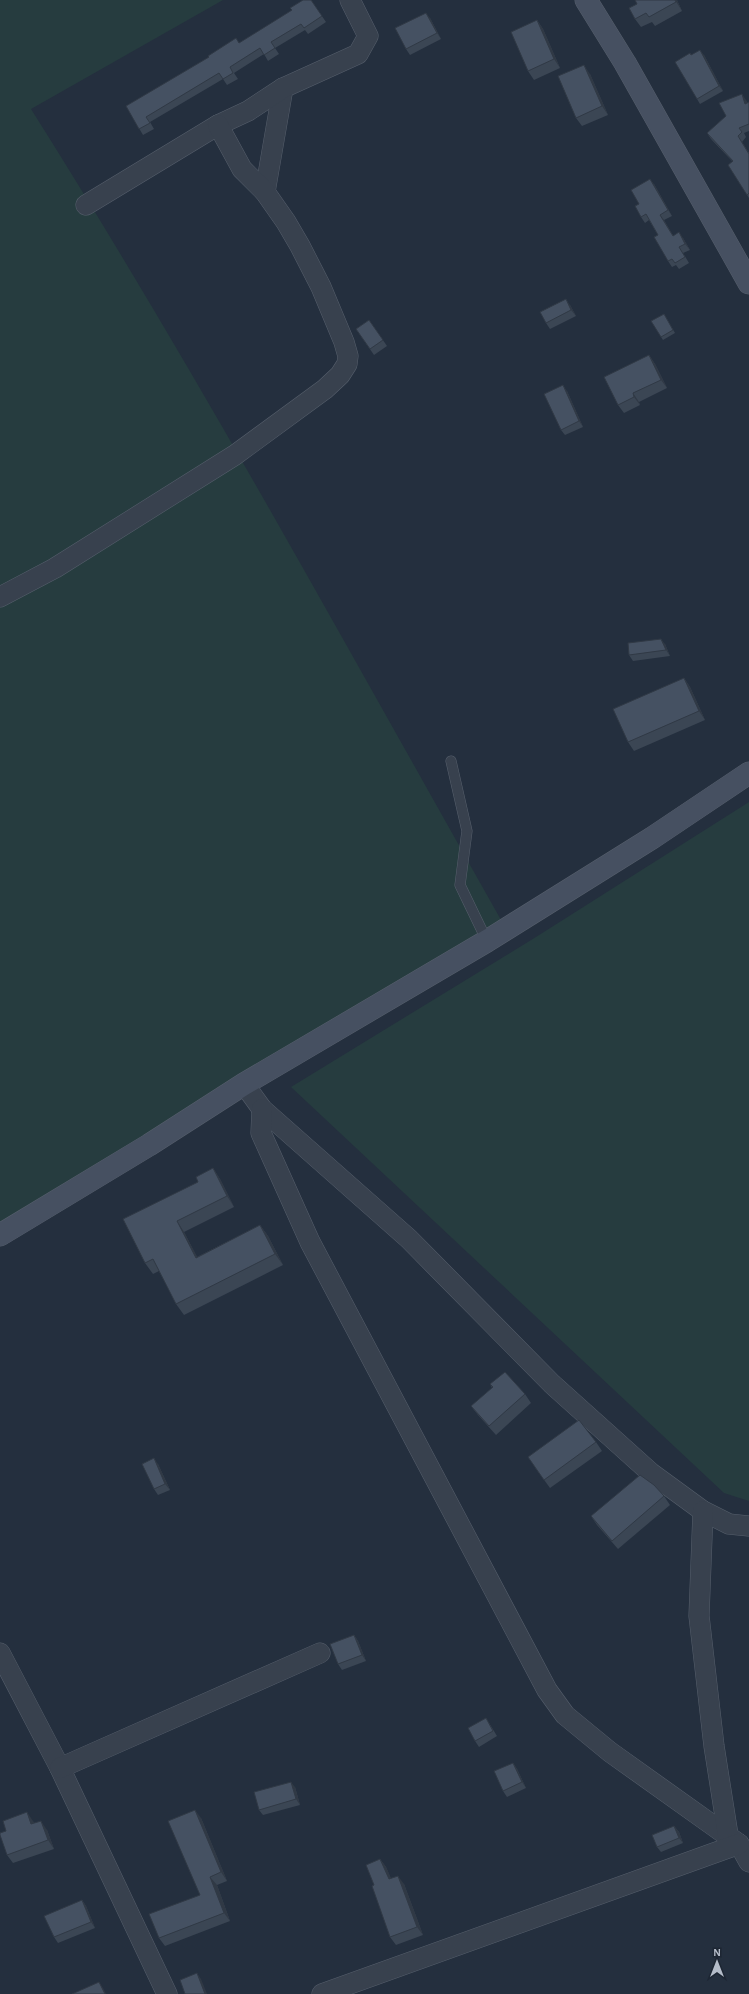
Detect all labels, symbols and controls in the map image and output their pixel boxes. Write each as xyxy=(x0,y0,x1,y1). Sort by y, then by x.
north arrow xyxy=(697,1942,737,1982)
text: N xyxy=(713,1947,721,1958)

